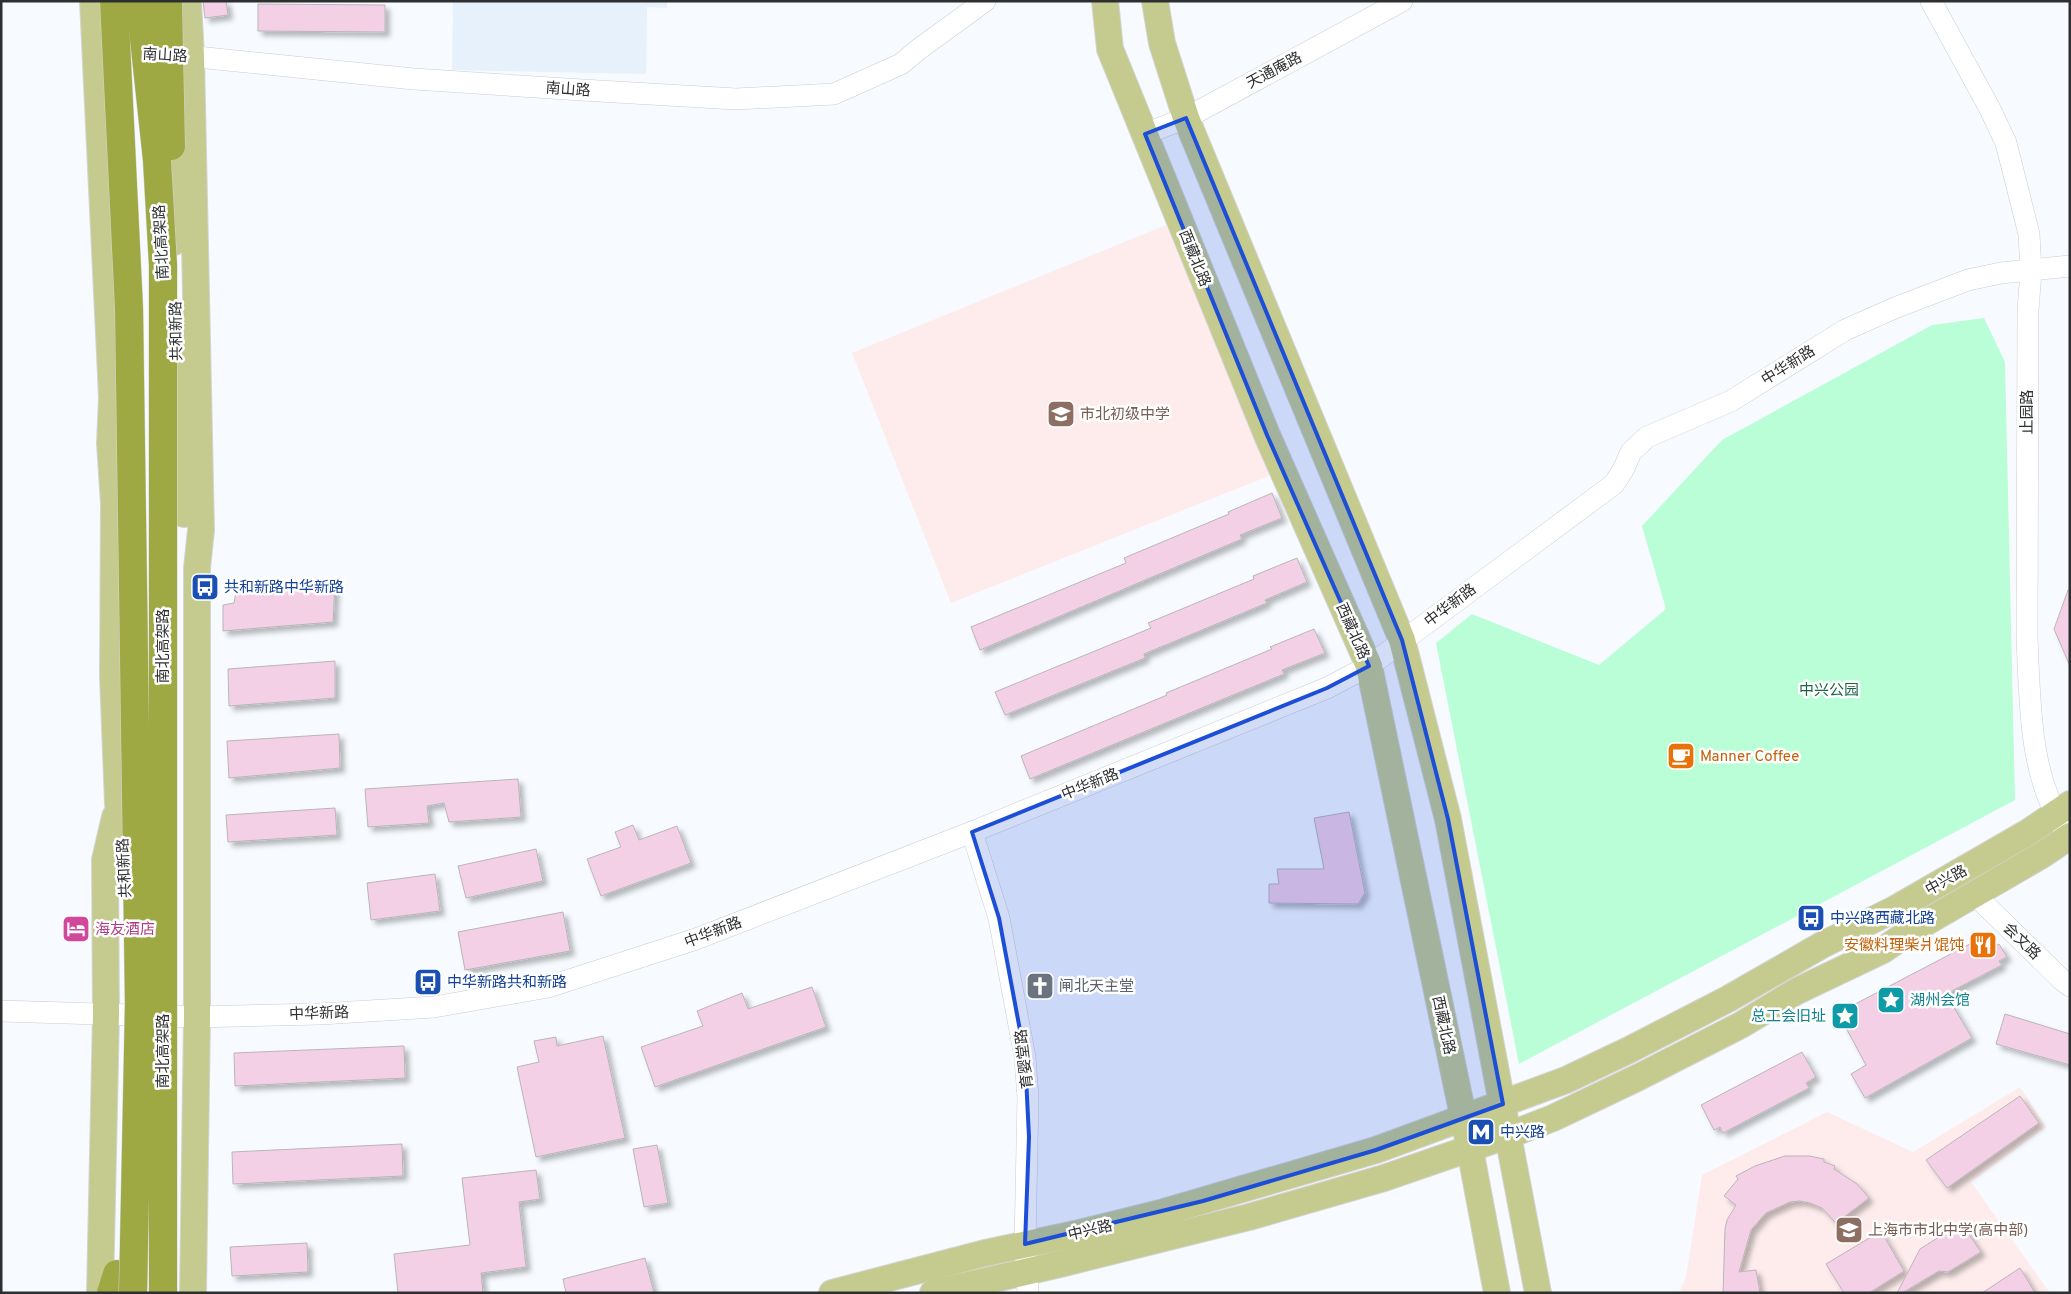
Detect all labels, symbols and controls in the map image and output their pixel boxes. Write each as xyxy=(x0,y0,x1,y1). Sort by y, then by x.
street label: 南山路 xyxy=(142,46,188,67)
street label: 天通庵路 xyxy=(1244,49,1306,94)
street label: 南山路 xyxy=(545,79,591,102)
street label: 南北高架路 xyxy=(150,204,174,280)
street label: 西藏北路 xyxy=(1174,227,1215,290)
street label: 共和新路 xyxy=(167,301,188,361)
street label: 中华新路 xyxy=(1758,341,1819,390)
street label: 止园路 xyxy=(2019,389,2038,435)
school or university icon: 市北初级中学 xyxy=(1046,399,1076,429)
place label: 市北初级中学 xyxy=(1080,405,1170,425)
bus stop icon: 共和新路中华新路 xyxy=(190,572,220,602)
place label: 共和新路中华新路 xyxy=(224,578,344,598)
street label: 中华新路 xyxy=(1421,580,1481,632)
street label: 西藏北路 xyxy=(1331,600,1373,663)
street label: 南北高架路 xyxy=(154,608,174,684)
park label: 中兴公园 xyxy=(1799,682,1859,701)
cafe icon: Manner Coffee xyxy=(1666,741,1696,771)
place label: Manner Coffee xyxy=(1700,748,1799,767)
street label: 中华新路 xyxy=(1059,764,1122,805)
street label: 共和新路 xyxy=(114,837,137,898)
street label: 中兴路 xyxy=(1922,862,1971,901)
bus stop icon: 中兴路西藏北路 xyxy=(1796,903,1826,933)
place label: 中兴路西藏北路 xyxy=(1830,909,1935,929)
street label: 中华新路 xyxy=(682,913,745,953)
hotel icon: 海友酒店 xyxy=(61,914,91,944)
street label: 会文路 xyxy=(1998,920,2044,965)
place label: 海友酒店 xyxy=(95,921,155,940)
restaurant icon: 安徽料理柴爿馄饨 xyxy=(1968,930,1998,960)
place label: 安徽料理柴爿馄饨 xyxy=(1844,936,1964,956)
bus stop icon: 中华新路共和新路 xyxy=(413,967,443,997)
church icon: 闸北天主堂 xyxy=(1025,971,1055,1001)
place label: 中华新路共和新路 xyxy=(447,973,567,993)
place label: 闸北天主堂 xyxy=(1059,977,1134,997)
place icon: 湖州会馆 xyxy=(1876,985,1906,1015)
place label: 湖州会馆 xyxy=(1910,991,1970,1011)
street label: 西藏北路 xyxy=(1427,994,1459,1057)
place icon: 总工会旧址 xyxy=(1830,1001,1860,1031)
street label: 中华新路 xyxy=(289,1003,349,1025)
place label: 总工会旧址 xyxy=(1751,1008,1826,1027)
street label: 南北高架路 xyxy=(154,1013,174,1089)
street label: 育婴堂路 xyxy=(1012,1028,1039,1090)
metro station icon: 中兴路 xyxy=(1466,1117,1496,1147)
place label: 中兴路 xyxy=(1500,1124,1545,1143)
school or university icon: 上海市市北中学(高中部) xyxy=(1834,1215,1864,1245)
street label: 中兴路 xyxy=(1066,1217,1114,1246)
place label: 上海市市北中学(高中部) xyxy=(1868,1221,2028,1241)

